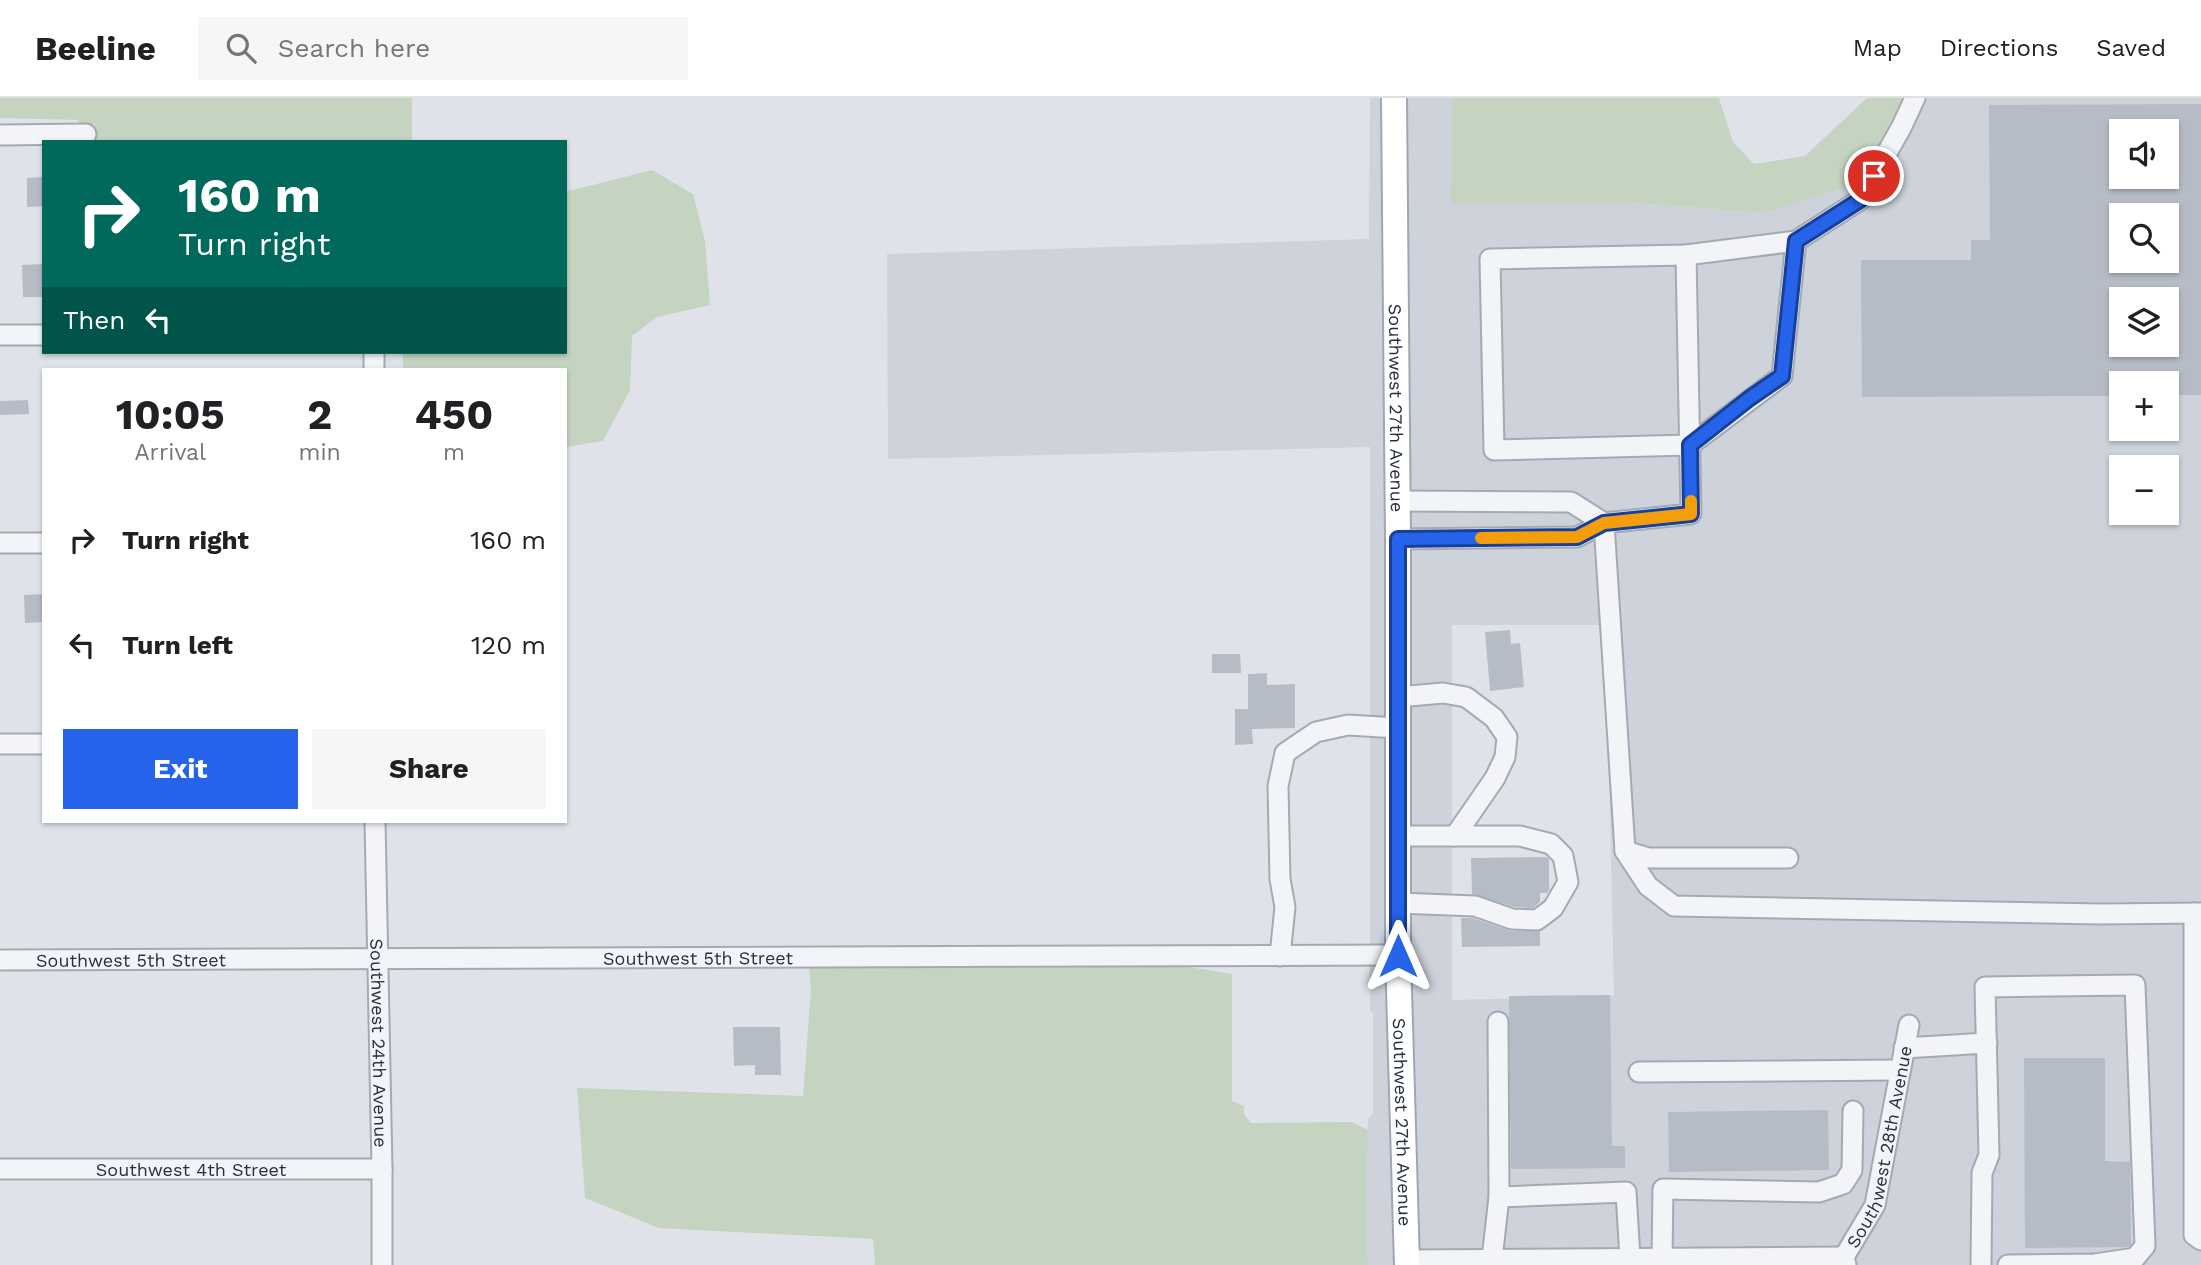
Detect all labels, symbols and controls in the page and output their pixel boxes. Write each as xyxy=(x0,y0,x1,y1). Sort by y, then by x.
search box xyxy=(198,17,688,80)
text: Beeline xyxy=(35,29,156,68)
icon: search xyxy=(222,29,260,67)
text: Search here xyxy=(278,33,430,63)
text: Map xyxy=(1853,34,1902,62)
text: Directions xyxy=(1940,34,2058,62)
text: Saved xyxy=(2096,34,2166,62)
map controls xyxy=(2109,119,2179,525)
button: sound xyxy=(2109,119,2179,189)
pin xyxy=(1844,146,1904,206)
icon: arrive xyxy=(1855,157,1893,195)
text: 160 m xyxy=(178,166,321,224)
icon: right xyxy=(63,168,154,259)
button: search xyxy=(2109,203,2179,273)
text: Turn right xyxy=(178,225,330,263)
button: layers xyxy=(2109,287,2179,357)
icon: left xyxy=(139,301,177,339)
street label: Southwest 27th Avenue xyxy=(1385,304,1408,512)
text: Then xyxy=(63,305,125,335)
button: + xyxy=(2109,371,2179,441)
text: 10:05 xyxy=(116,390,225,439)
text: 2 xyxy=(307,390,332,439)
text: 450 xyxy=(415,390,493,439)
text: Arrival xyxy=(134,439,206,466)
text: min xyxy=(299,439,341,466)
text: m xyxy=(443,439,465,466)
button: − xyxy=(2109,455,2179,525)
icon: right xyxy=(63,521,101,559)
text: Turn right xyxy=(122,525,249,555)
text: 160 m xyxy=(470,525,546,555)
icon: left xyxy=(63,626,101,664)
text: Turn left xyxy=(122,630,233,660)
text: 120 m xyxy=(471,630,546,660)
button: Exit xyxy=(63,729,298,809)
button: Share xyxy=(312,729,546,809)
position arrow xyxy=(1361,919,1435,993)
street label: Southwest 24th Avenue xyxy=(367,938,392,1148)
street label: Southwest 5th Street xyxy=(603,947,793,968)
street label: Southwest 5th Street xyxy=(36,949,226,970)
street label: Southwest 27th Avenue xyxy=(1389,1017,1416,1226)
street label: Southwest 28th Avenue xyxy=(1842,1044,1915,1251)
street label: Southwest 4th Street xyxy=(96,1159,287,1180)

